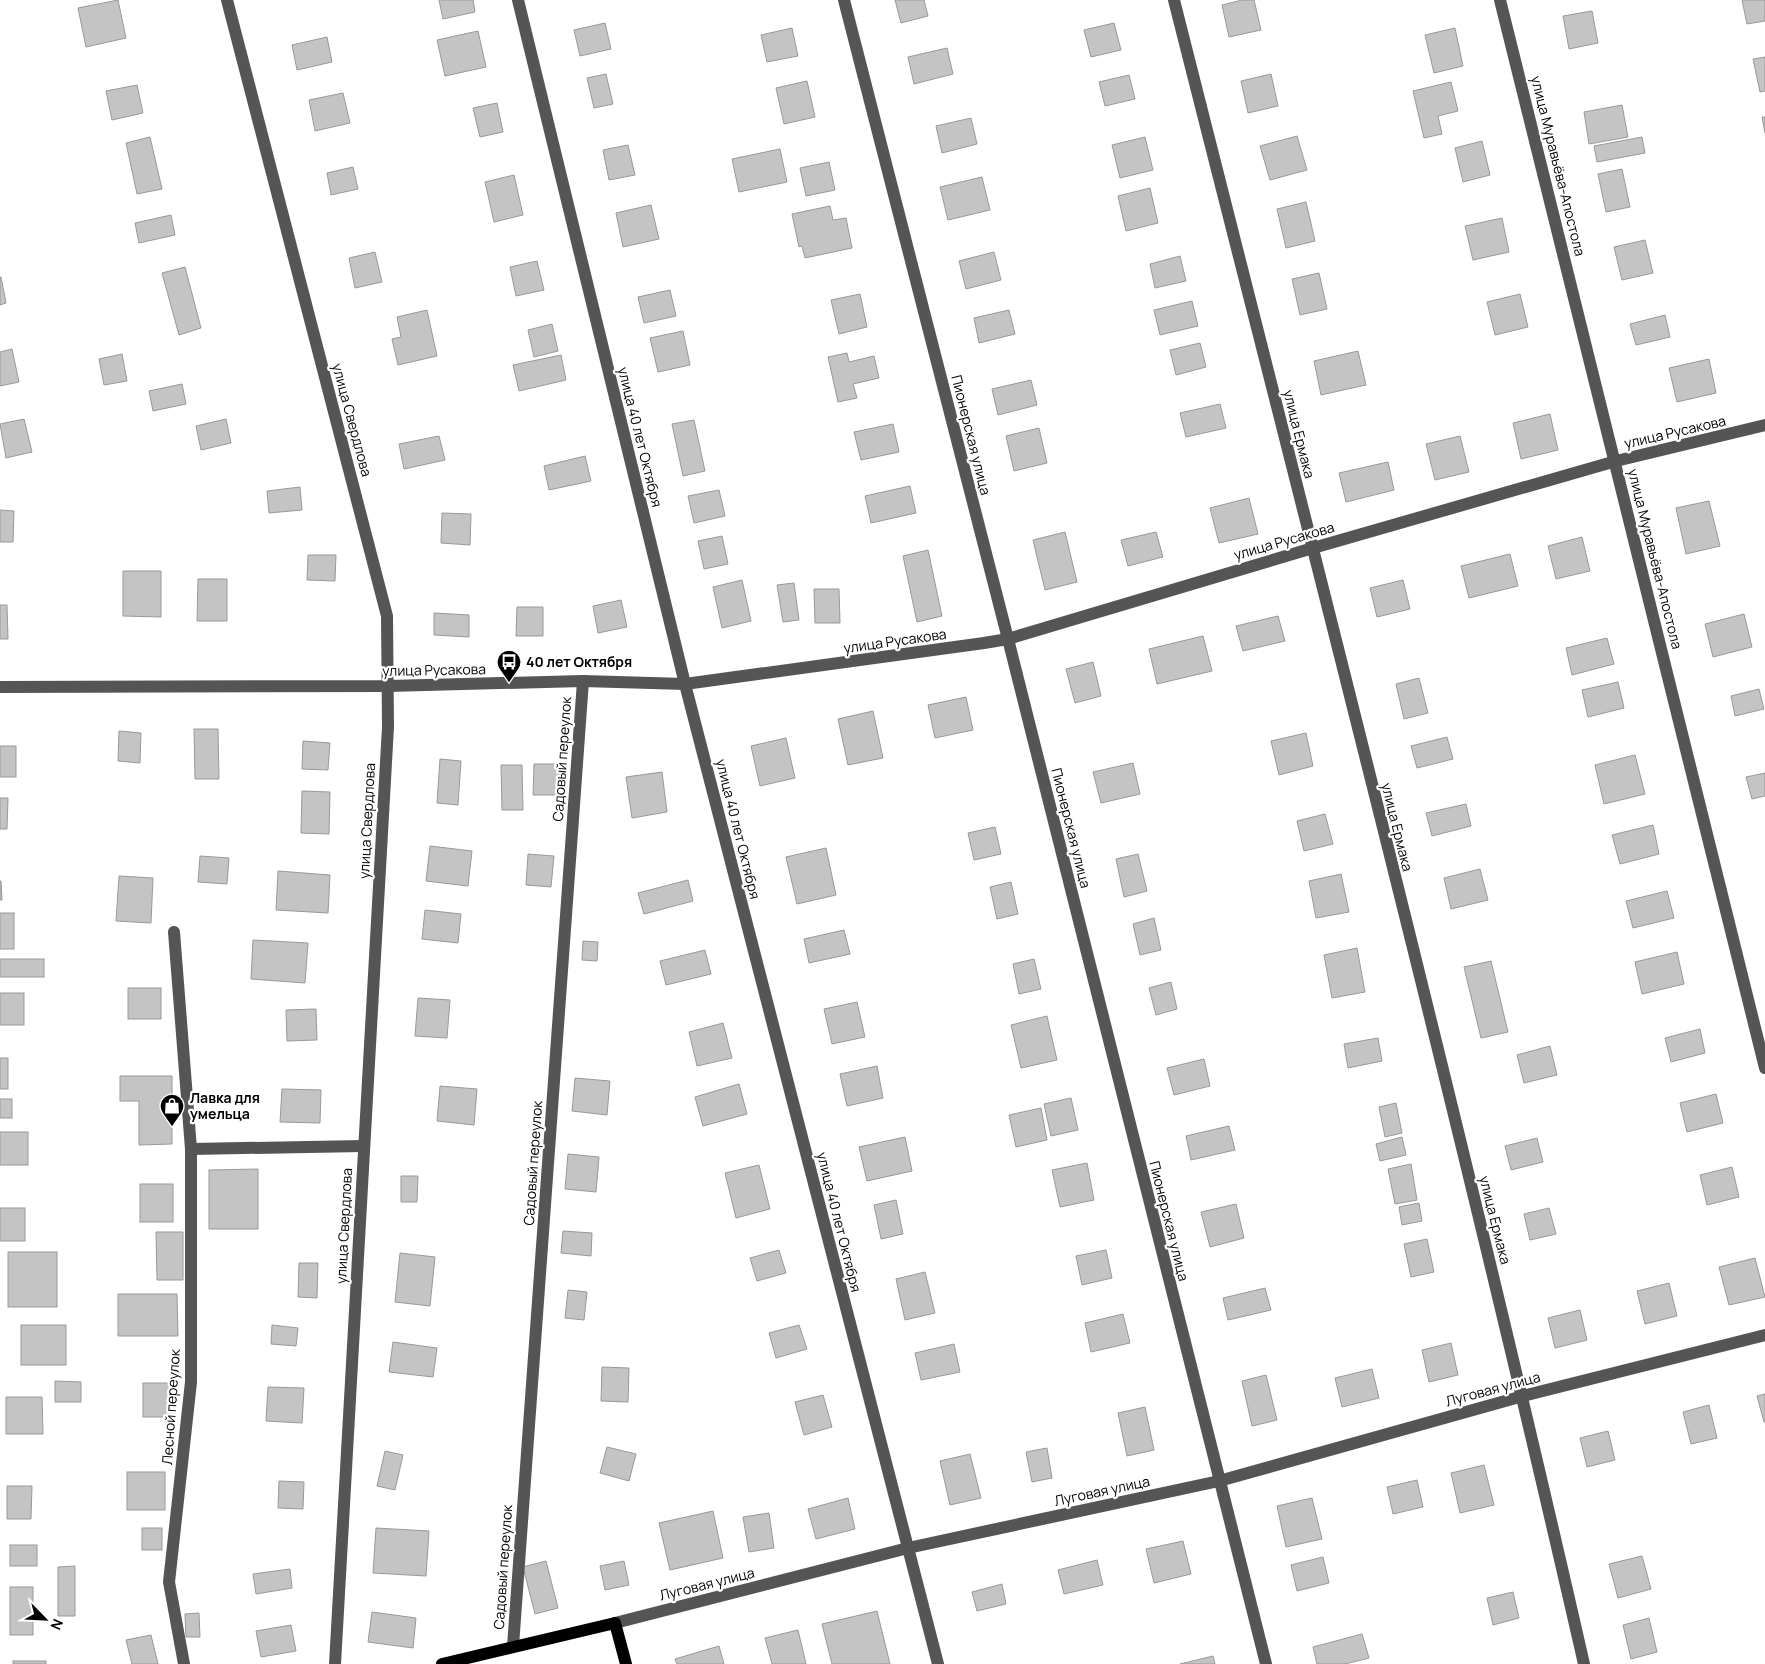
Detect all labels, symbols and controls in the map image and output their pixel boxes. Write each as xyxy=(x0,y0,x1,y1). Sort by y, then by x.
street label: улица Муравьёва-Апостола xyxy=(1527,74,1590,258)
street label: улица Свердлова xyxy=(328,361,377,479)
street label: улица 40 лет Октября xyxy=(614,365,667,509)
street label: Пионерская улица xyxy=(947,373,996,497)
street label: улица Ермака xyxy=(1279,388,1320,480)
street label: улица Русакова xyxy=(1622,411,1728,452)
street label: улица Муравьёва-Апостола xyxy=(1624,467,1687,651)
street label: улица Русакова xyxy=(1231,517,1336,564)
street label: улица Русакова xyxy=(842,624,948,657)
bus stop icon: 40 лет Октября xyxy=(496,649,522,683)
place label: 40 лет Октября xyxy=(526,652,632,671)
street label: улица Русакова xyxy=(382,659,486,680)
street label: Садовый переулок xyxy=(548,695,575,822)
street label: улица 40 лет Октября xyxy=(712,757,765,901)
street label: улица Свердлова xyxy=(354,762,379,880)
street label: Пионерская улица xyxy=(1047,766,1096,890)
street label: улица Ермака xyxy=(1377,781,1418,873)
place label: Лавка для умельца xyxy=(190,1088,260,1123)
shop icon: Лавка для умельца xyxy=(159,1093,185,1127)
street label: Садовый переулок xyxy=(519,1099,546,1226)
street label: улица 40 лет Октября xyxy=(813,1150,866,1294)
street label: Пионерская улица xyxy=(1145,1159,1194,1283)
street label: улица Свердлова xyxy=(331,1167,356,1285)
street label: улица Ермака xyxy=(1475,1174,1516,1266)
street label: Лесной переулок xyxy=(157,1347,184,1465)
street label: Луговая улица xyxy=(1443,1367,1542,1410)
street label: Луговая улица xyxy=(1052,1471,1151,1510)
street label: Садовый переулок xyxy=(489,1503,516,1630)
street label: Луговая улица xyxy=(657,1563,756,1604)
north arrow xyxy=(20,1594,70,1644)
text: N xyxy=(47,1616,68,1633)

